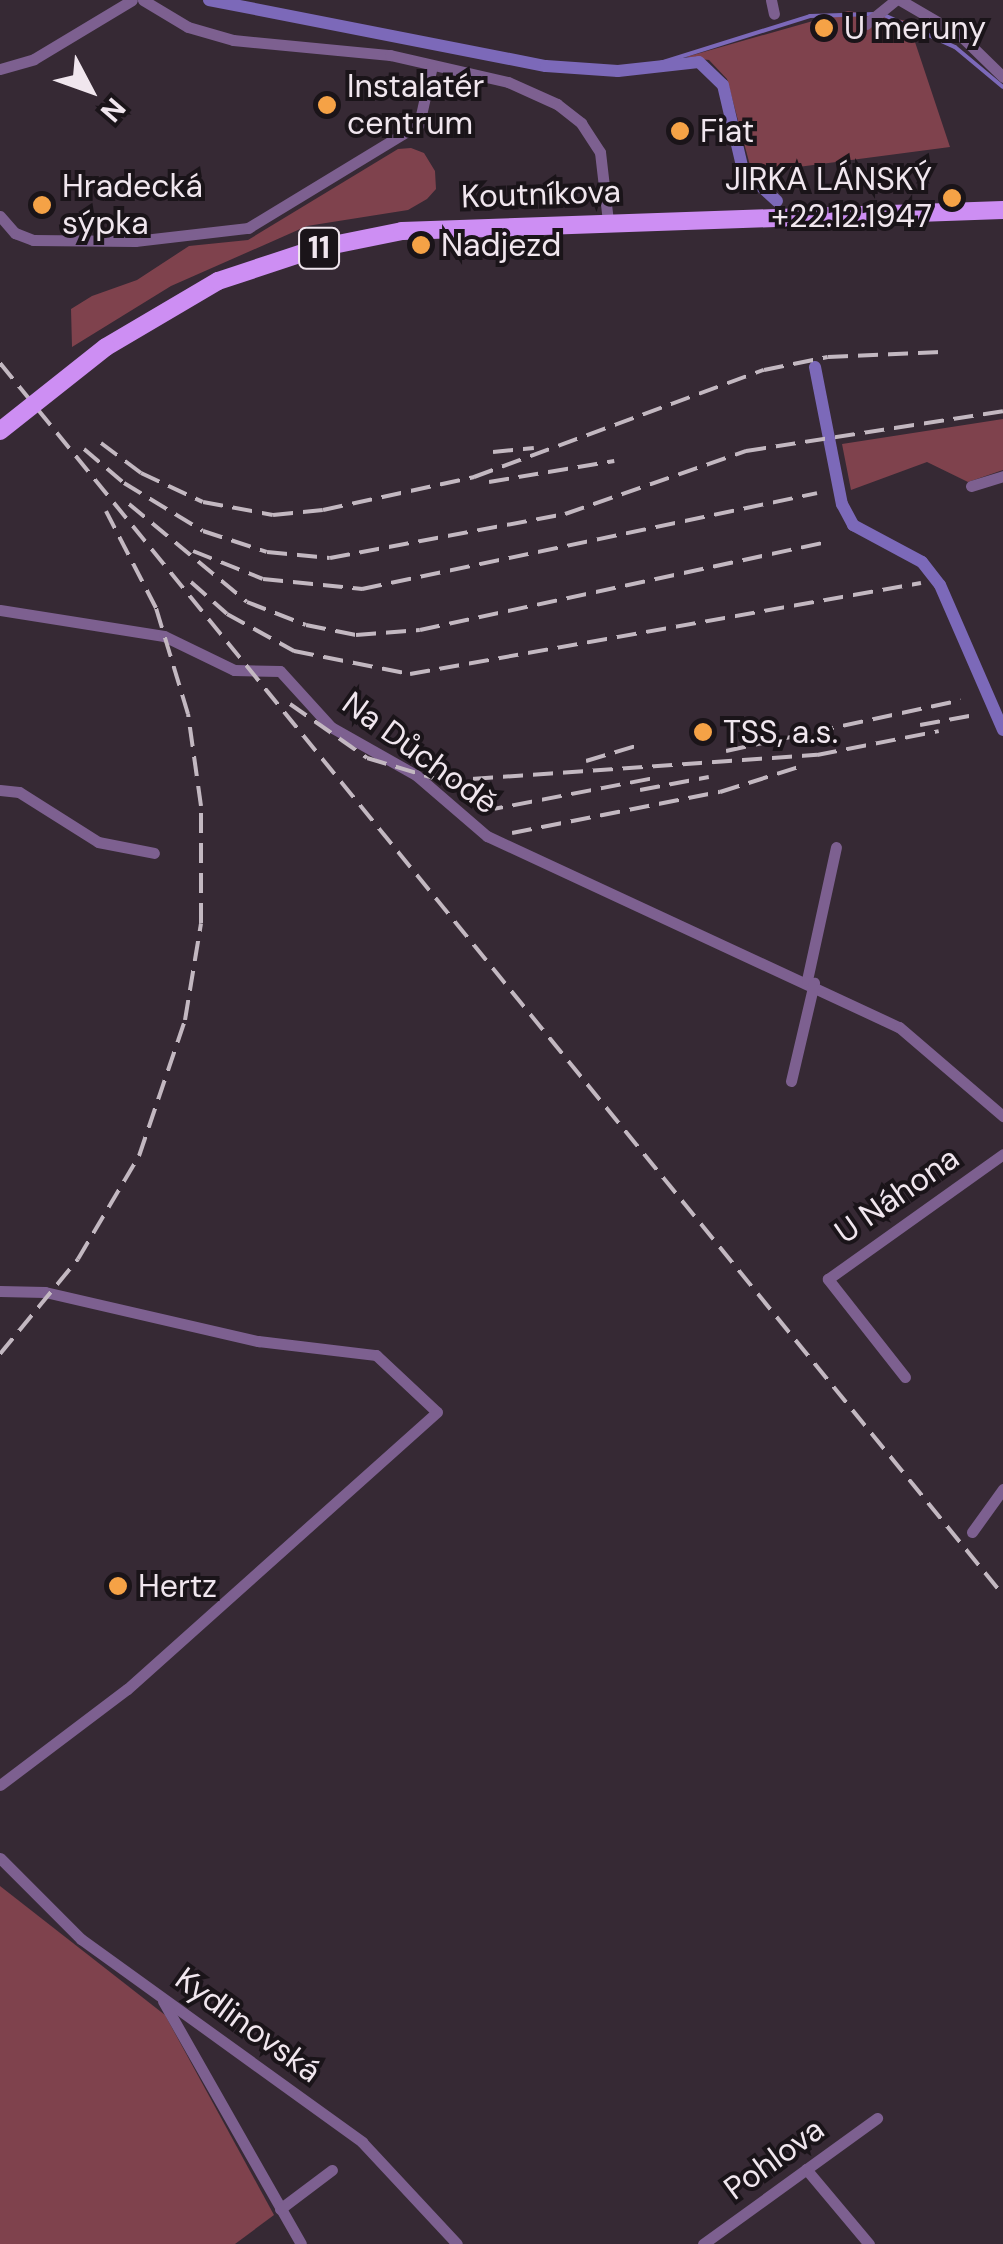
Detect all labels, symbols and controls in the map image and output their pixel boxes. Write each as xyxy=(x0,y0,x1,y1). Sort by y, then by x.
place label: U meruny xyxy=(844,9,986,47)
marker: U meruny xyxy=(813,17,835,39)
north arrow xyxy=(40,40,140,140)
place label: Instalatér centrum xyxy=(347,68,484,143)
text: N xyxy=(92,90,134,130)
marker: Instalatér centrum xyxy=(316,94,338,116)
place label: Fiat xyxy=(700,112,754,150)
marker: Fiat xyxy=(669,120,691,142)
place label: JIRKA LÁNSKÝ +22.12.1947 xyxy=(725,161,932,236)
place label: Hradecká sýpka xyxy=(62,168,203,243)
street label: Koutníkova xyxy=(461,172,621,216)
marker: JIRKA LÁNSKÝ +22.12.1947 xyxy=(941,187,963,209)
marker: Hradecká sýpka xyxy=(31,194,53,216)
road number: 11 xyxy=(296,223,342,273)
place label: Nadjezd xyxy=(441,226,561,264)
marker: Nadjezd xyxy=(410,234,432,256)
street label: Na Důchodě xyxy=(335,684,505,822)
place label: TSS, a.s. xyxy=(723,713,838,751)
marker: TSS, a.s. xyxy=(692,721,714,743)
street label: U Náhona xyxy=(828,1139,966,1251)
place label: Hertz xyxy=(138,1567,217,1605)
marker: Hertz xyxy=(107,1575,129,1597)
street label: Kydlinovská xyxy=(168,1959,328,2091)
street label: Pohlova xyxy=(717,2110,831,2208)

